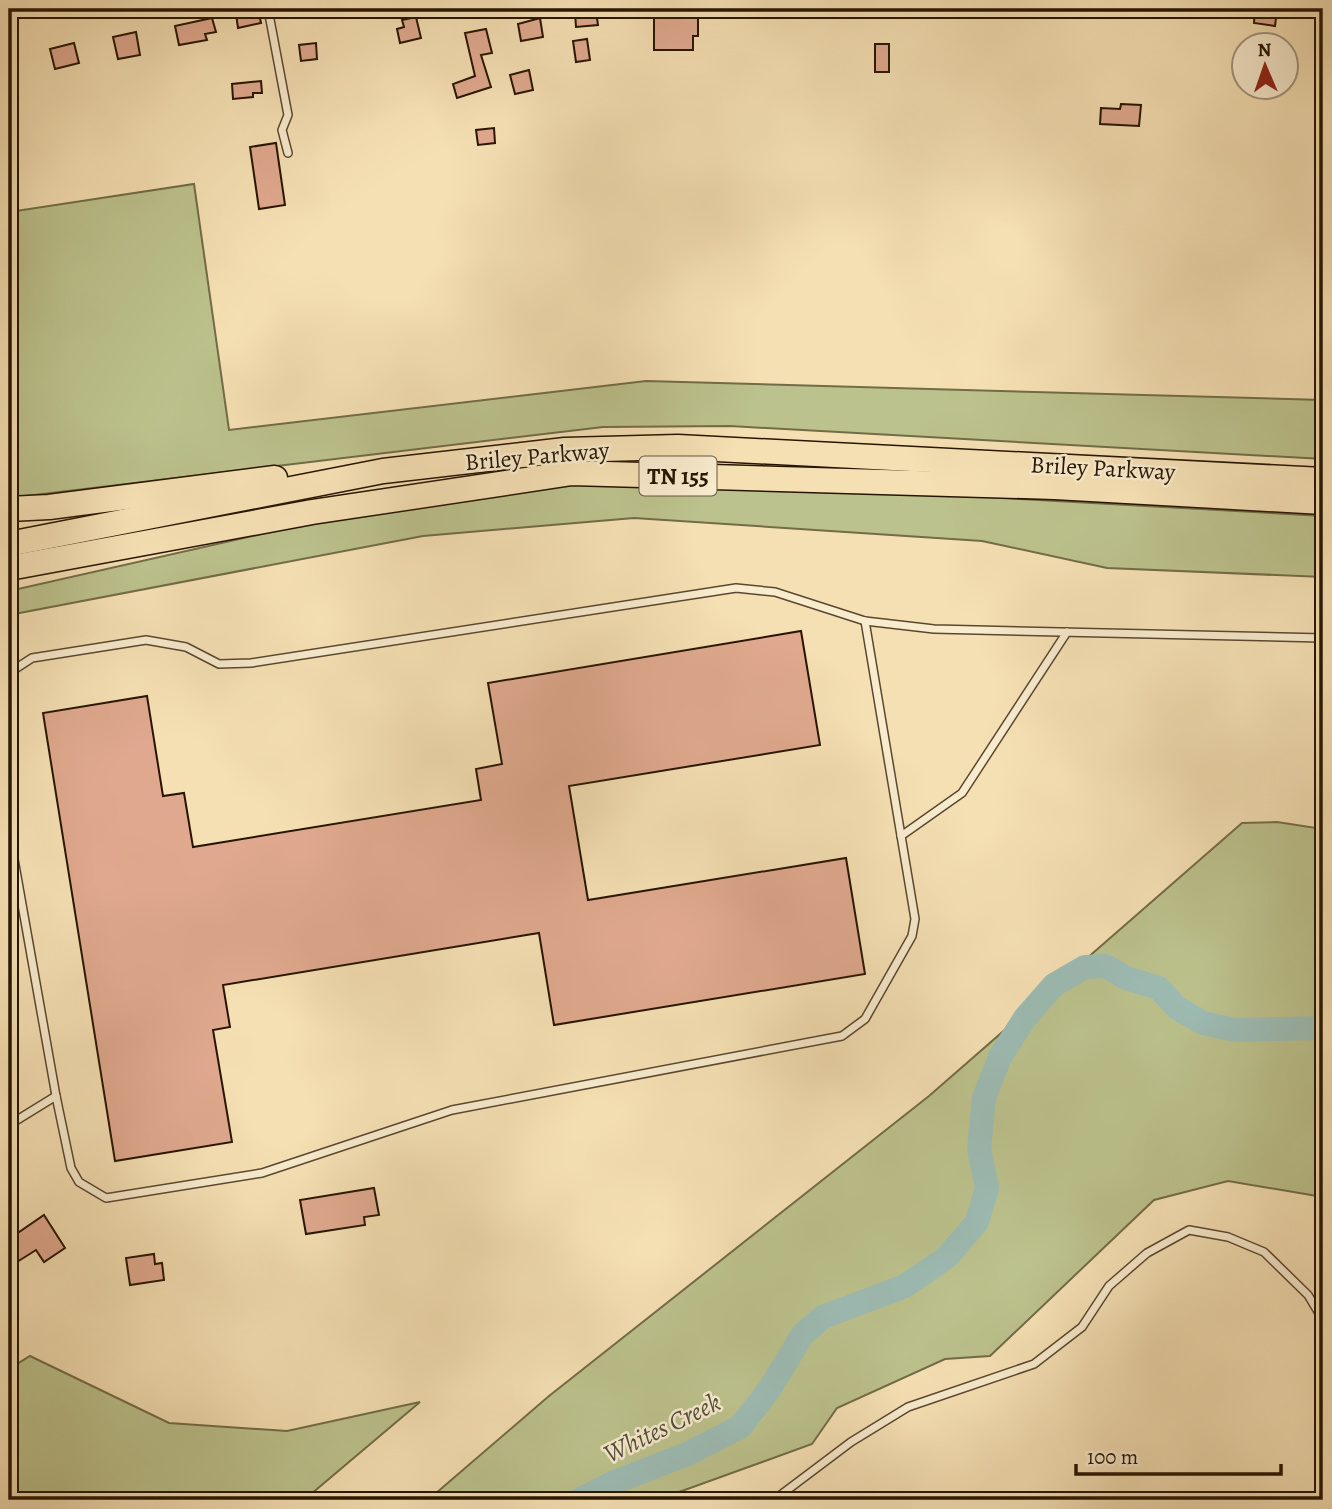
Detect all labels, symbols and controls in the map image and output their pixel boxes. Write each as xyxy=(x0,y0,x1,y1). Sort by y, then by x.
north arrow xyxy=(1230,32,1300,102)
text: N xyxy=(1257,37,1272,63)
street label: Briley Parkway xyxy=(463,434,611,478)
street label: Briley Parkway xyxy=(1030,448,1177,488)
road number: TN 155 xyxy=(640,456,716,496)
water label: Whites Creek xyxy=(598,1385,726,1471)
scale bar xyxy=(1076,1432,1281,1476)
text: 100 m xyxy=(1087,1443,1138,1471)

